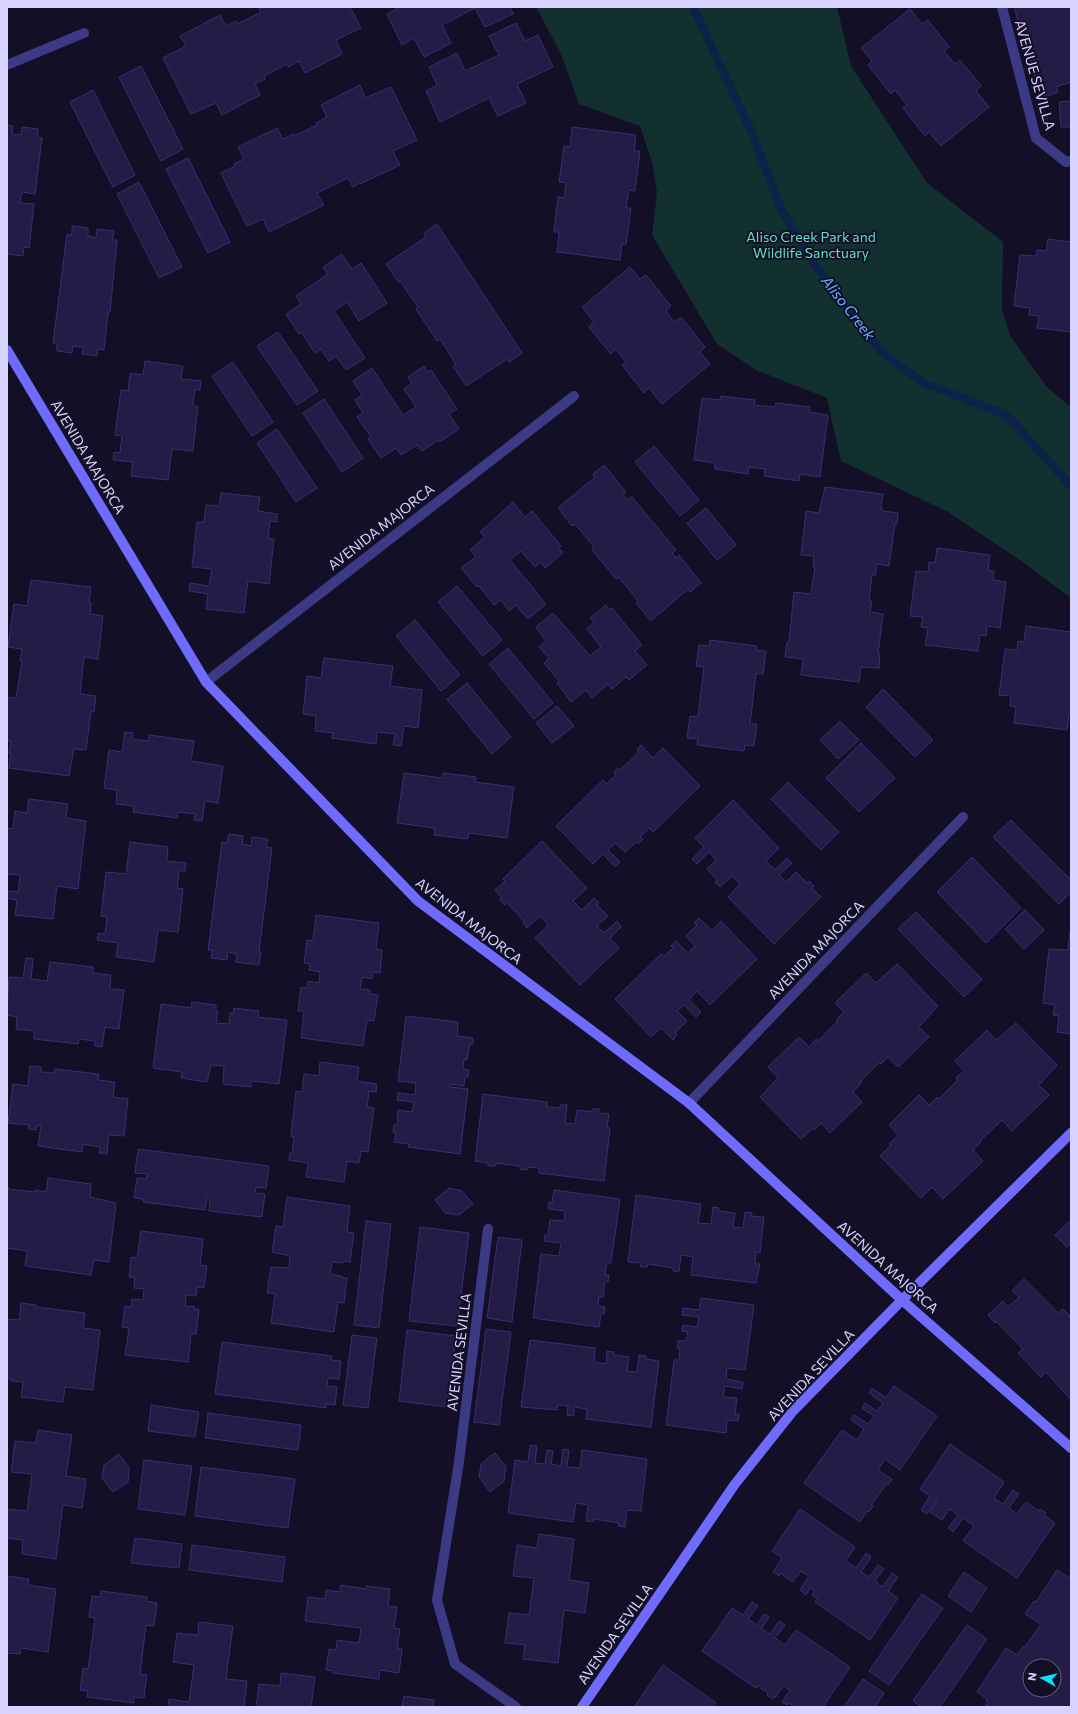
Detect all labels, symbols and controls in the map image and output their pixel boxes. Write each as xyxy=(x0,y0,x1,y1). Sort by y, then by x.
street label: AVENUE SEVILLA xyxy=(1012,18,1059,132)
park label: Aliso Creek Park and Wildlife Sanctuary xyxy=(746,228,876,261)
water label: Aliso Creek xyxy=(817,271,880,344)
street label: AVENIDA MAJORCA xyxy=(48,397,129,517)
street label: AVENIDA MAJORCA xyxy=(324,480,438,573)
street label: AVENIDA MAJORCA xyxy=(413,874,526,968)
street label: AVENIDA MAJORCA xyxy=(764,897,867,1002)
street label: AVENIDA MAJORCA xyxy=(834,1217,943,1317)
street label: AVENIDA SEVILLA xyxy=(443,1292,474,1412)
street label: AVENIDA SEVILLA xyxy=(764,1325,858,1424)
street label: AVENIDA SEVILLA xyxy=(573,1580,656,1687)
north arrow xyxy=(1022,1658,1062,1698)
text: N xyxy=(1025,1672,1039,1682)

